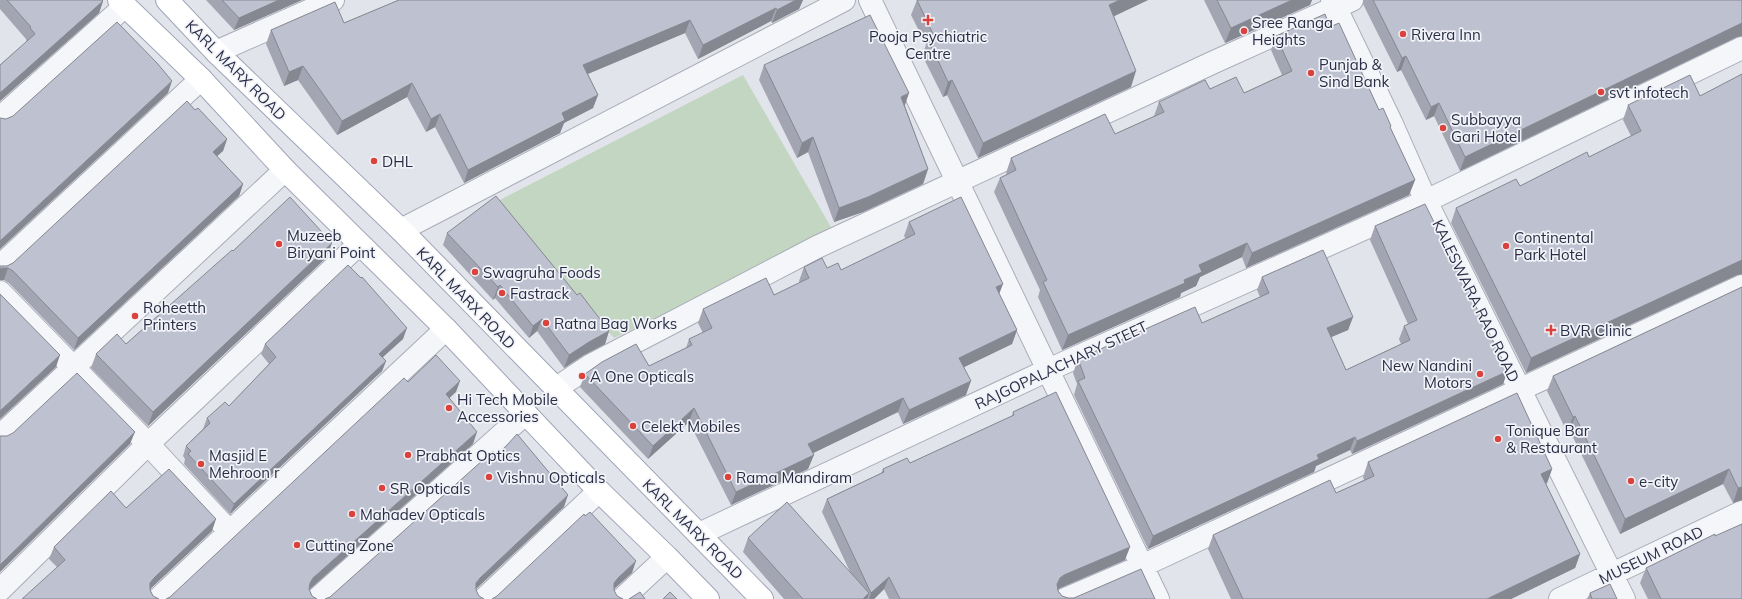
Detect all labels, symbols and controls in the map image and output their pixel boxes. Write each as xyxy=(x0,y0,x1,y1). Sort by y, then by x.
place label: Sree Ranga Heights xyxy=(1252,13,1333,49)
marker: Pooja Psychiatric Centre xyxy=(922,14,934,26)
street label: KARL MARX ROAD xyxy=(182,16,290,124)
place label: Rivera Inn xyxy=(1411,25,1481,44)
marker: Sree Ranga Heights xyxy=(1239,26,1249,36)
place label: Pooja Psychiatric Centre xyxy=(869,27,987,63)
marker: Rivera Inn xyxy=(1398,29,1408,39)
place label: Punjab & Sind Bank xyxy=(1319,55,1390,91)
marker: Punjab & Sind Bank xyxy=(1306,68,1316,78)
place label: svt infotech xyxy=(1609,83,1689,102)
marker: svt infotech xyxy=(1596,87,1606,97)
place label: Subbayya Gari Hotel xyxy=(1451,110,1521,146)
marker: Subbayya Gari Hotel xyxy=(1438,123,1448,133)
place label: DHL xyxy=(382,152,413,171)
marker: DHL xyxy=(369,156,379,166)
street label: KALESWARA RAO ROAD xyxy=(1428,217,1524,385)
place label: Muzeeb Biryani Point xyxy=(287,226,375,262)
place label: Continental Park Hotel xyxy=(1514,228,1593,264)
marker: Muzeeb Biryani Point xyxy=(274,239,284,249)
marker: Continental Park Hotel xyxy=(1501,241,1511,251)
street label: KARL MARX ROAD xyxy=(413,243,519,353)
place label: Swagruha Foods xyxy=(483,263,601,282)
marker: Swagruha Foods xyxy=(470,267,480,277)
place label: Fastrack xyxy=(510,284,570,303)
marker: Fastrack xyxy=(497,288,507,298)
place label: Roheetth Printers xyxy=(143,298,206,334)
marker: Roheetth Printers xyxy=(130,311,140,321)
place label: Ratna Bag Works xyxy=(554,314,677,333)
street label: RAJGOPALACHARY STEET xyxy=(972,317,1150,413)
marker: Ratna Bag Works xyxy=(541,318,551,328)
place label: BVR Clinic xyxy=(1560,321,1632,340)
marker: BVR Clinic xyxy=(1545,324,1557,336)
place label: New Nandini Motors xyxy=(1382,356,1472,392)
place label: A One Opticals xyxy=(590,367,694,386)
marker: New Nandini Motors xyxy=(1475,369,1485,379)
marker: A One Opticals xyxy=(577,371,587,381)
place label: Hi Tech Mobile Accessories xyxy=(457,390,558,426)
marker: Hi Tech Mobile Accessories xyxy=(444,403,454,413)
place label: Celekt Mobiles xyxy=(641,417,741,436)
marker: Celekt Mobiles xyxy=(628,421,638,431)
place label: Tonique Bar & Restaurant xyxy=(1506,421,1597,457)
marker: Tonique Bar & Restaurant xyxy=(1493,434,1503,444)
place label: Masjid E Mehroon r xyxy=(209,446,280,482)
place label: Prabhat Optics xyxy=(416,446,520,465)
marker: Prabhat Optics xyxy=(403,450,413,460)
marker: Masjid E Mehroon r xyxy=(196,459,206,469)
place label: Vishnu Opticals xyxy=(497,468,605,487)
place label: Rama Mandiram xyxy=(736,468,852,487)
marker: Vishnu Opticals xyxy=(484,472,494,482)
marker: Rama Mandiram xyxy=(723,472,733,482)
place label: e-city xyxy=(1639,472,1678,491)
street label: KARL MARX ROAD xyxy=(639,475,747,583)
marker: e-city xyxy=(1626,476,1636,486)
place label: SR Opticals xyxy=(390,479,470,498)
marker: SR Opticals xyxy=(377,483,387,493)
place label: Mahadev Opticals xyxy=(360,505,485,524)
marker: Mahadev Opticals xyxy=(347,509,357,519)
street label: MUSEUM ROAD xyxy=(1596,522,1706,588)
place label: Cutting Zone xyxy=(305,536,394,555)
marker: Cutting Zone xyxy=(292,540,302,550)

